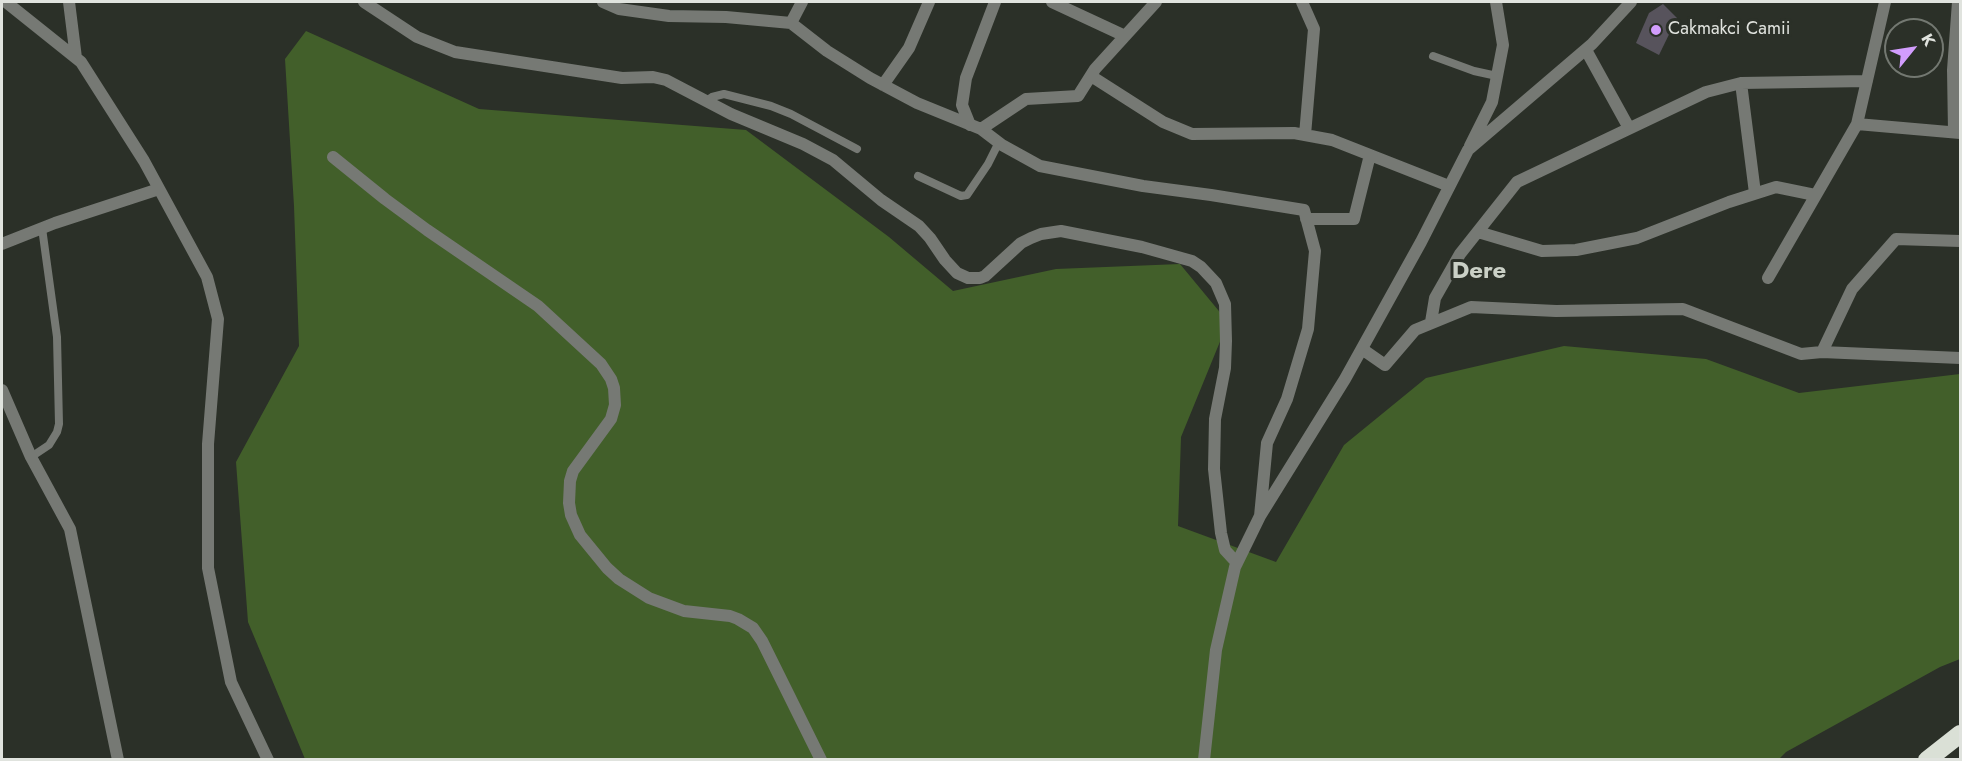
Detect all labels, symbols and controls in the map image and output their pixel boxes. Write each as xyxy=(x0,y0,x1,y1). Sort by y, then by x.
north arrow xyxy=(1884,18,1944,78)
place label: Cakmakci Camii xyxy=(1668,19,1790,41)
marker: Cakmakci Camii xyxy=(1649,23,1663,37)
text: K xyxy=(1916,29,1941,50)
district label: Dere xyxy=(1452,258,1506,286)

